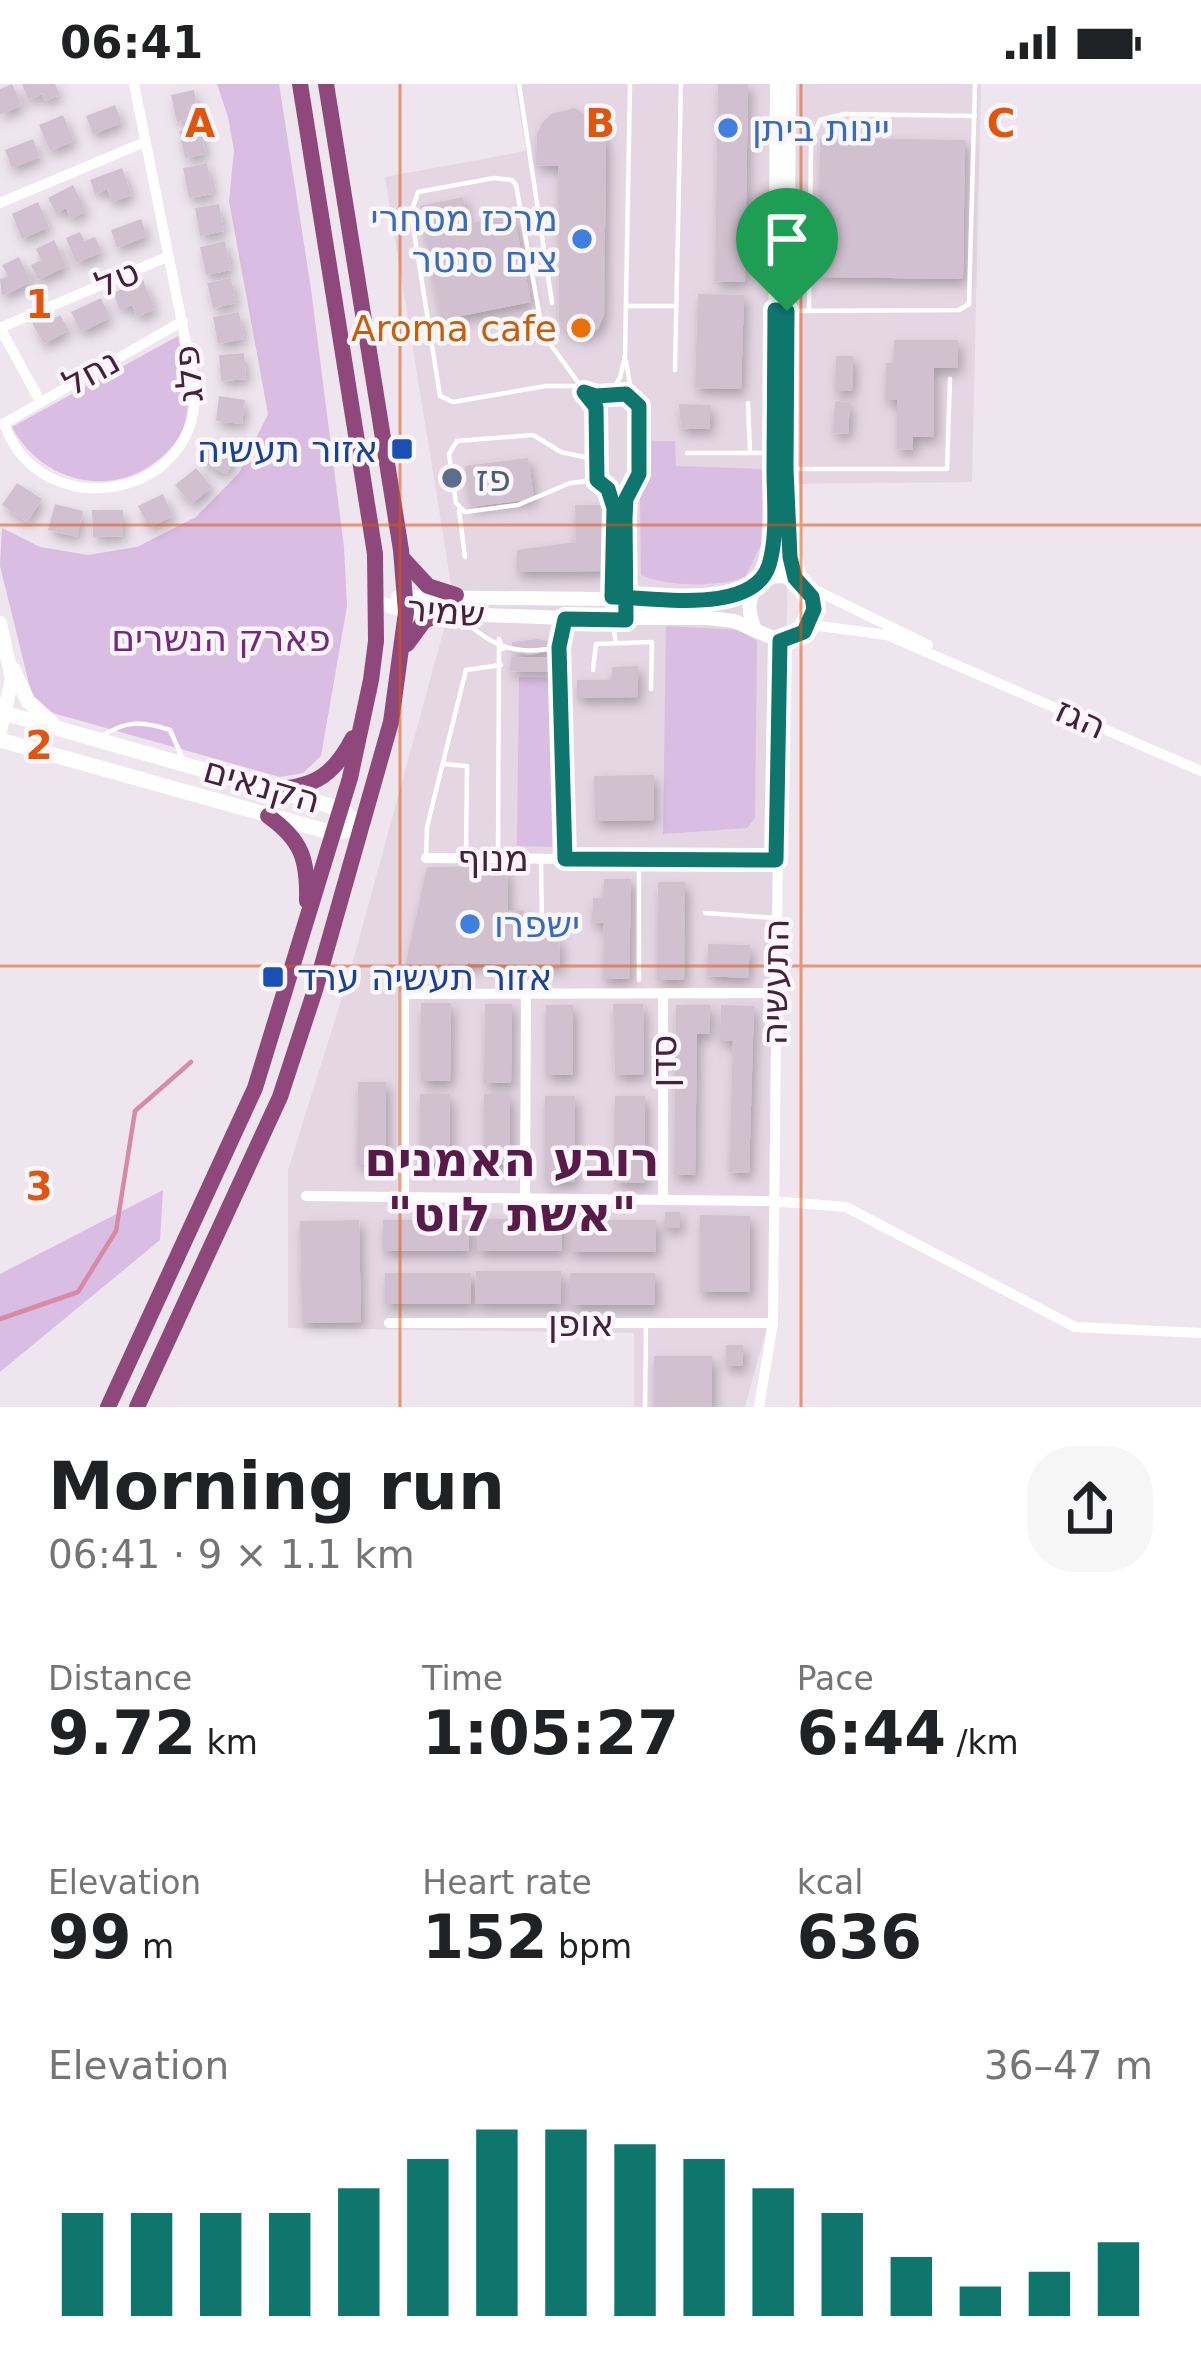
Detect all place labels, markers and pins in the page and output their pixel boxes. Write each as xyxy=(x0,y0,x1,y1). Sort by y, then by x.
place label: יינות ביתן xyxy=(752,108,890,149)
marker: יינות ביתן xyxy=(715,115,741,141)
pin xyxy=(736,188,838,311)
place label: מרכז מסחרי צים סנטר xyxy=(371,198,558,280)
marker: מרכז מסחרי צים סנטר xyxy=(569,226,595,252)
place label: Aroma cafe xyxy=(351,308,557,349)
marker: Aroma cafe xyxy=(568,315,594,341)
place label: אזור תעשיה xyxy=(197,429,378,470)
marker: אזור תעשיה xyxy=(389,436,415,462)
place label: פז xyxy=(476,458,511,499)
marker: פז xyxy=(439,465,465,491)
place label: ישפרו xyxy=(494,904,580,945)
marker: ישפרו xyxy=(457,911,483,937)
place label: אזור תעשיה ערד xyxy=(297,957,552,998)
marker: אזור תעשיה ערד xyxy=(260,964,286,990)

